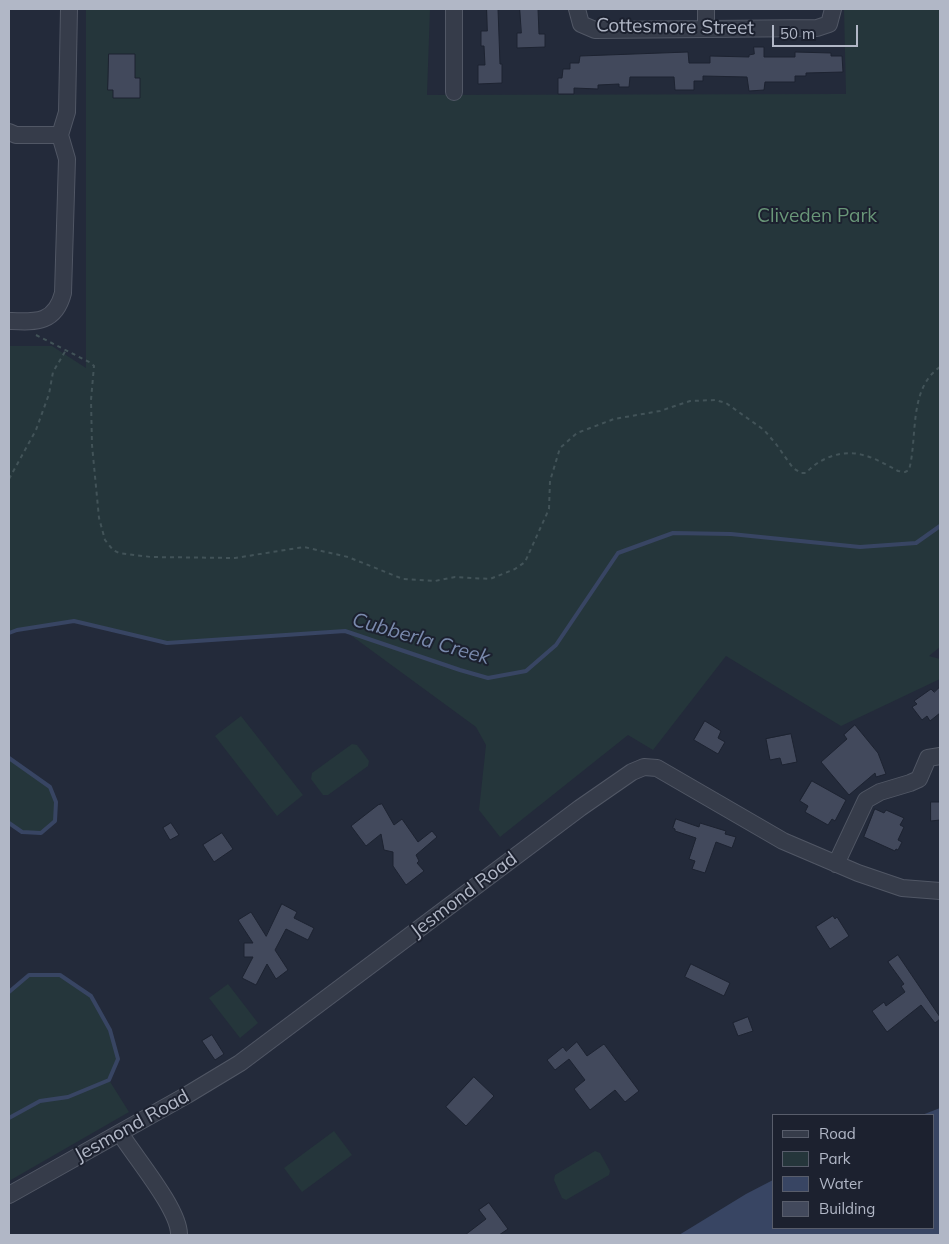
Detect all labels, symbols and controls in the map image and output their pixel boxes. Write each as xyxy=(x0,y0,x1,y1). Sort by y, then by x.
street label: Cottesmore Street xyxy=(596,14,754,40)
scale bar xyxy=(774,15,860,47)
text: 50 m xyxy=(780,24,815,43)
park label: Cliveden Park xyxy=(757,205,877,227)
water label: Cubberla Creek xyxy=(349,608,493,670)
street label: Jesmond Road xyxy=(406,847,522,943)
street label: Jesmond Road xyxy=(71,1085,193,1167)
legend xyxy=(772,1114,934,1229)
text: Road xyxy=(819,1124,856,1143)
text: Park xyxy=(819,1149,851,1168)
text: Water xyxy=(819,1174,863,1193)
text: Building xyxy=(819,1199,875,1218)

